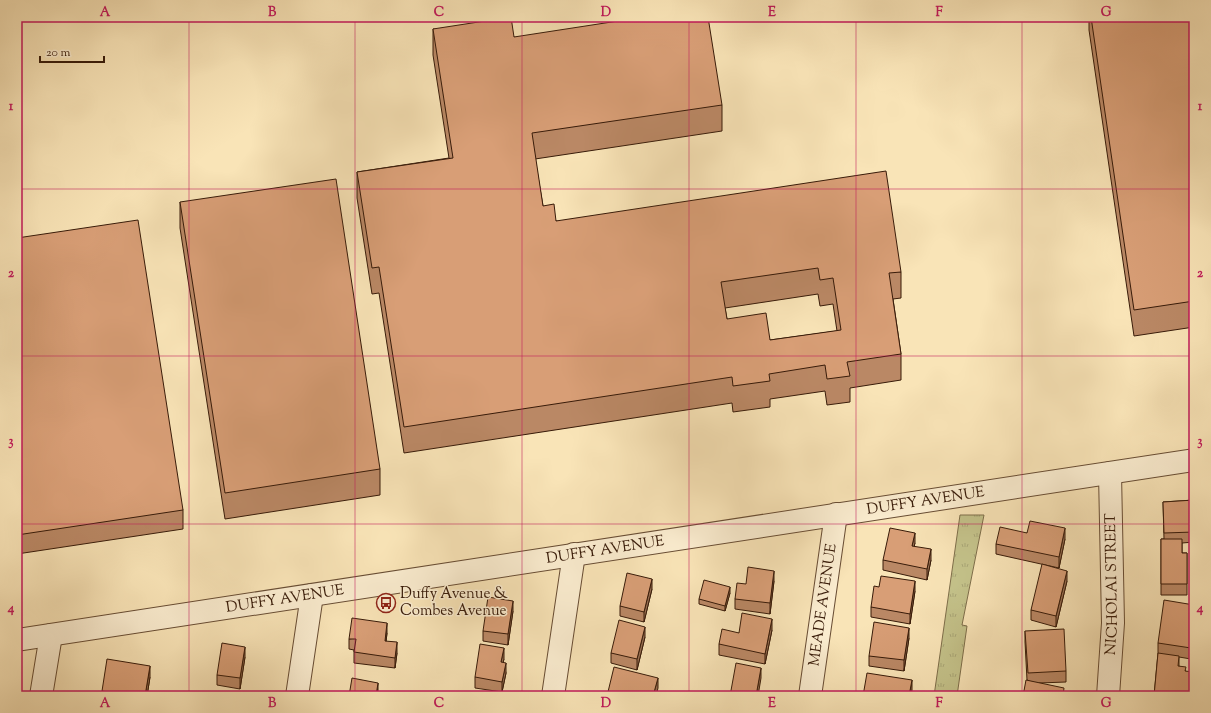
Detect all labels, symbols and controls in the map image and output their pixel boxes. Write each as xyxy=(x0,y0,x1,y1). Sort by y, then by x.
text: A xyxy=(100,4,111,22)
text: B xyxy=(268,4,277,22)
text: C xyxy=(434,4,444,22)
text: D xyxy=(601,4,611,22)
text: E xyxy=(768,4,776,22)
text: F xyxy=(935,4,943,22)
text: G xyxy=(1101,4,1112,22)
scale bar xyxy=(40,38,104,64)
text: 20 m xyxy=(46,44,71,62)
text: 1 xyxy=(9,98,14,116)
text: 1 xyxy=(1198,98,1203,116)
text: 2 xyxy=(8,265,15,283)
text: 2 xyxy=(1197,265,1204,283)
text: 3 xyxy=(8,433,14,451)
text: 3 xyxy=(1197,433,1203,451)
street label: DUFFY AVENUE xyxy=(865,482,986,520)
street label: NICHOLAI STREET xyxy=(1100,513,1124,656)
street label: DUFFY AVENUE xyxy=(545,531,666,569)
street label: MEADE AVENUE xyxy=(804,542,842,668)
street label: DUFFY AVENUE xyxy=(224,580,345,618)
place label: Duffy Avenue & Combes Avenue xyxy=(400,584,509,622)
bus stop icon: Duffy Avenue & Combes Avenue xyxy=(375,592,397,614)
text: 4 xyxy=(7,600,15,618)
text: 4 xyxy=(1196,600,1204,618)
text: A xyxy=(100,695,111,713)
text: B xyxy=(268,695,277,713)
text: C xyxy=(434,695,444,713)
text: D xyxy=(601,695,611,713)
text: E xyxy=(768,695,776,713)
text: F xyxy=(935,695,943,713)
text: G xyxy=(1101,695,1112,713)

